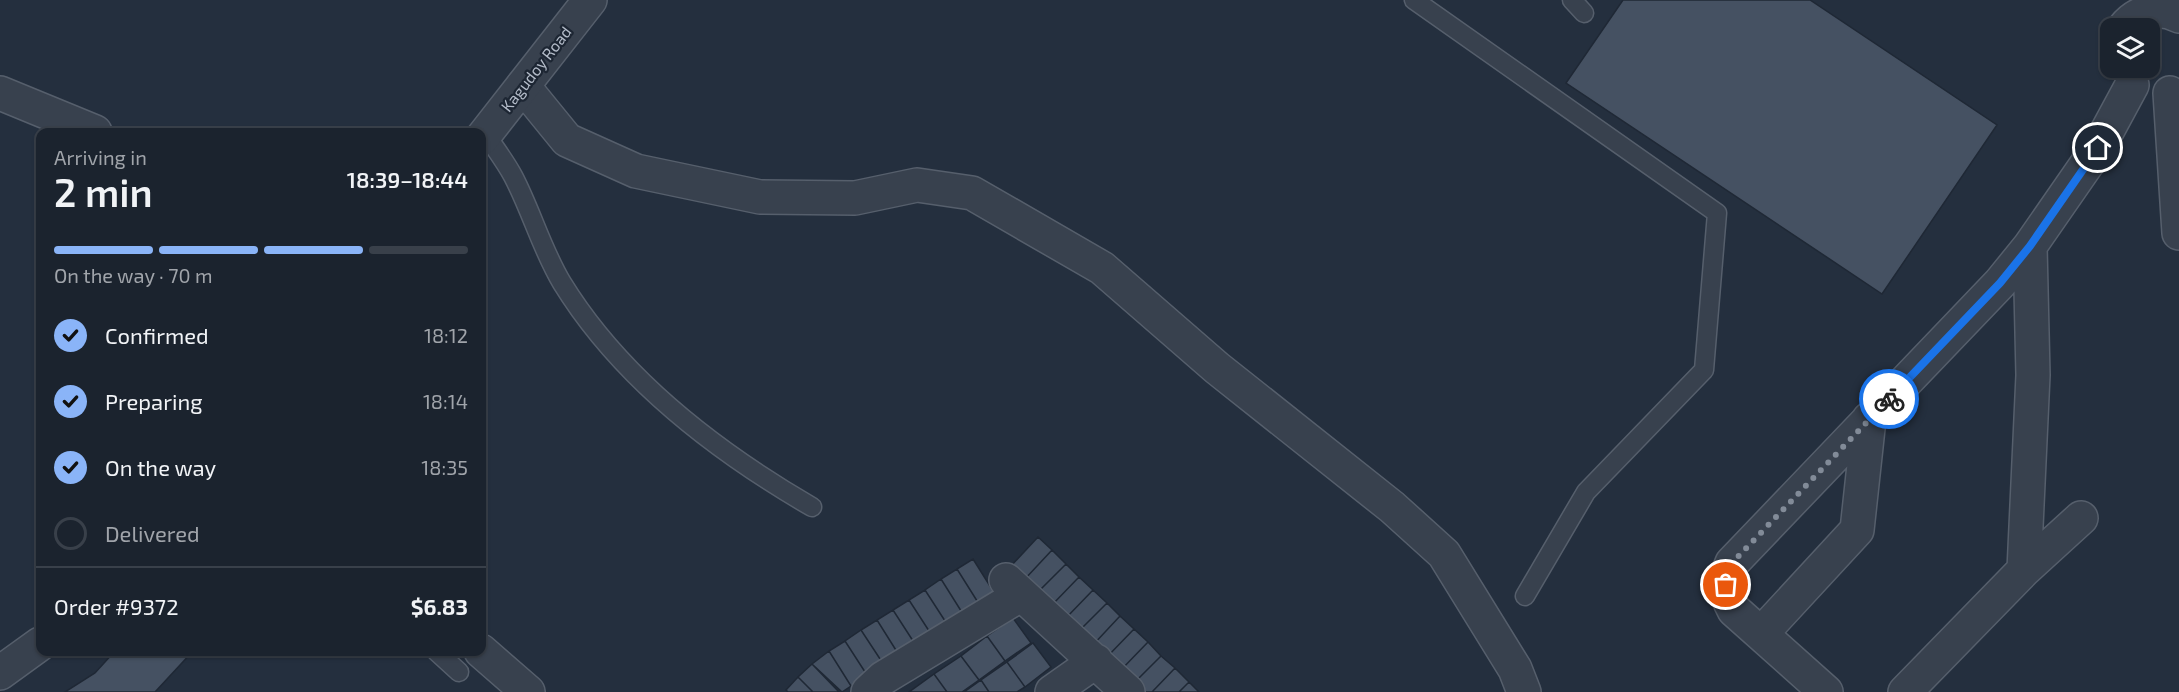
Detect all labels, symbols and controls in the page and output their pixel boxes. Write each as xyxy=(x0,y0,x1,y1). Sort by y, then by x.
map controls xyxy=(2100,18,2160,78)
button: layers xyxy=(2100,18,2160,78)
street label: Kagudoy Road xyxy=(496,22,575,115)
pin xyxy=(2072,122,2123,173)
icon: home xyxy=(2081,131,2114,164)
text: Arriving in xyxy=(54,145,147,169)
text: 18:39–18:44 xyxy=(347,166,468,192)
text: 2 min xyxy=(54,168,153,215)
text: On the way · 70 m xyxy=(54,263,213,287)
icon: check xyxy=(54,319,87,352)
text: Confirmed xyxy=(105,322,209,348)
text: 18:12 xyxy=(424,323,468,347)
courier xyxy=(1859,369,1919,429)
icon: bike xyxy=(1873,383,1906,416)
icon: check xyxy=(54,385,87,418)
text: Preparing xyxy=(105,388,203,414)
text: 18:14 xyxy=(423,389,468,413)
icon: check xyxy=(54,451,87,484)
text: On the way xyxy=(105,454,216,480)
text: 18:35 xyxy=(421,455,468,479)
text: Delivered xyxy=(105,520,200,546)
pin xyxy=(1700,559,1751,610)
icon: bag xyxy=(1709,568,1742,601)
text: Order #9372 xyxy=(54,593,179,619)
text: $6.83 xyxy=(411,593,468,619)

